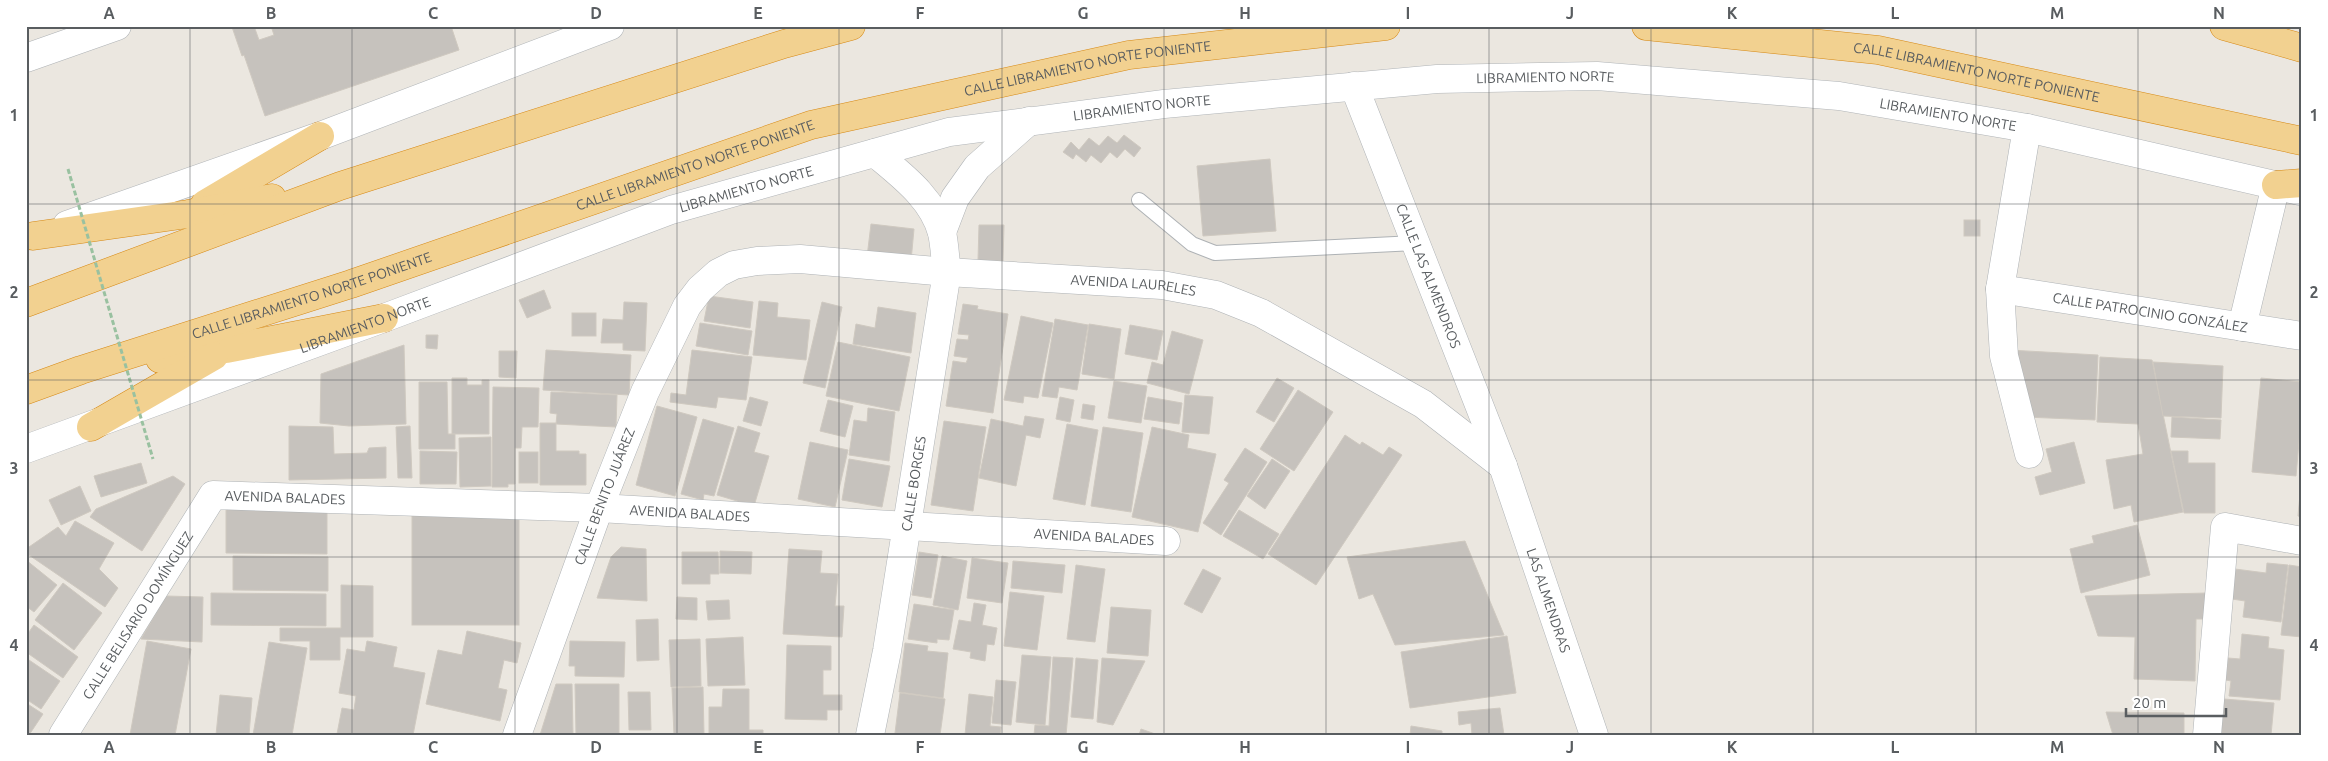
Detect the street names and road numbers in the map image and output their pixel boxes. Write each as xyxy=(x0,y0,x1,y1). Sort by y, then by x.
street label: CALLE LIBRAMIENTO NORTE PONIENTE xyxy=(962,38,1212,99)
street label: CALLE LIBRAMIENTO NORTE PONIENTE xyxy=(1852,39,2101,105)
street label: LIBRAMIENTO NORTE xyxy=(1476,68,1615,86)
street label: LIBRAMIENTO NORTE xyxy=(1072,92,1211,124)
street label: LIBRAMIENTO NORTE xyxy=(1878,95,2018,134)
street label: CALLE LIBRAMIENTO NORTE PONIENTE xyxy=(575,116,817,214)
street label: LIBRAMIENTO NORTE xyxy=(678,162,816,216)
street label: CALLE LAS ALMENDROS xyxy=(1393,201,1464,350)
street label: CALLE LIBRAMIENTO NORTE PONIENTE xyxy=(190,248,434,342)
street label: AVENIDA LAURELES xyxy=(1070,271,1197,299)
street label: CALLE PATROCINIO GONZÁLEZ xyxy=(2052,289,2249,335)
street label: LIBRAMIENTO NORTE xyxy=(298,293,434,357)
street label: CALLE BENITO JUÁREZ xyxy=(571,426,638,567)
street label: CALLE BORGES xyxy=(898,435,929,533)
street label: AVENIDA BALADES xyxy=(224,487,345,507)
street label: AVENIDA BALADES xyxy=(629,502,750,525)
street label: AVENIDA BALADES xyxy=(1033,525,1155,548)
street label: CALLE BELISARIO DOMÍNGUEZ xyxy=(79,528,196,702)
street label: LAS ALMENDRAS xyxy=(1523,546,1574,655)

